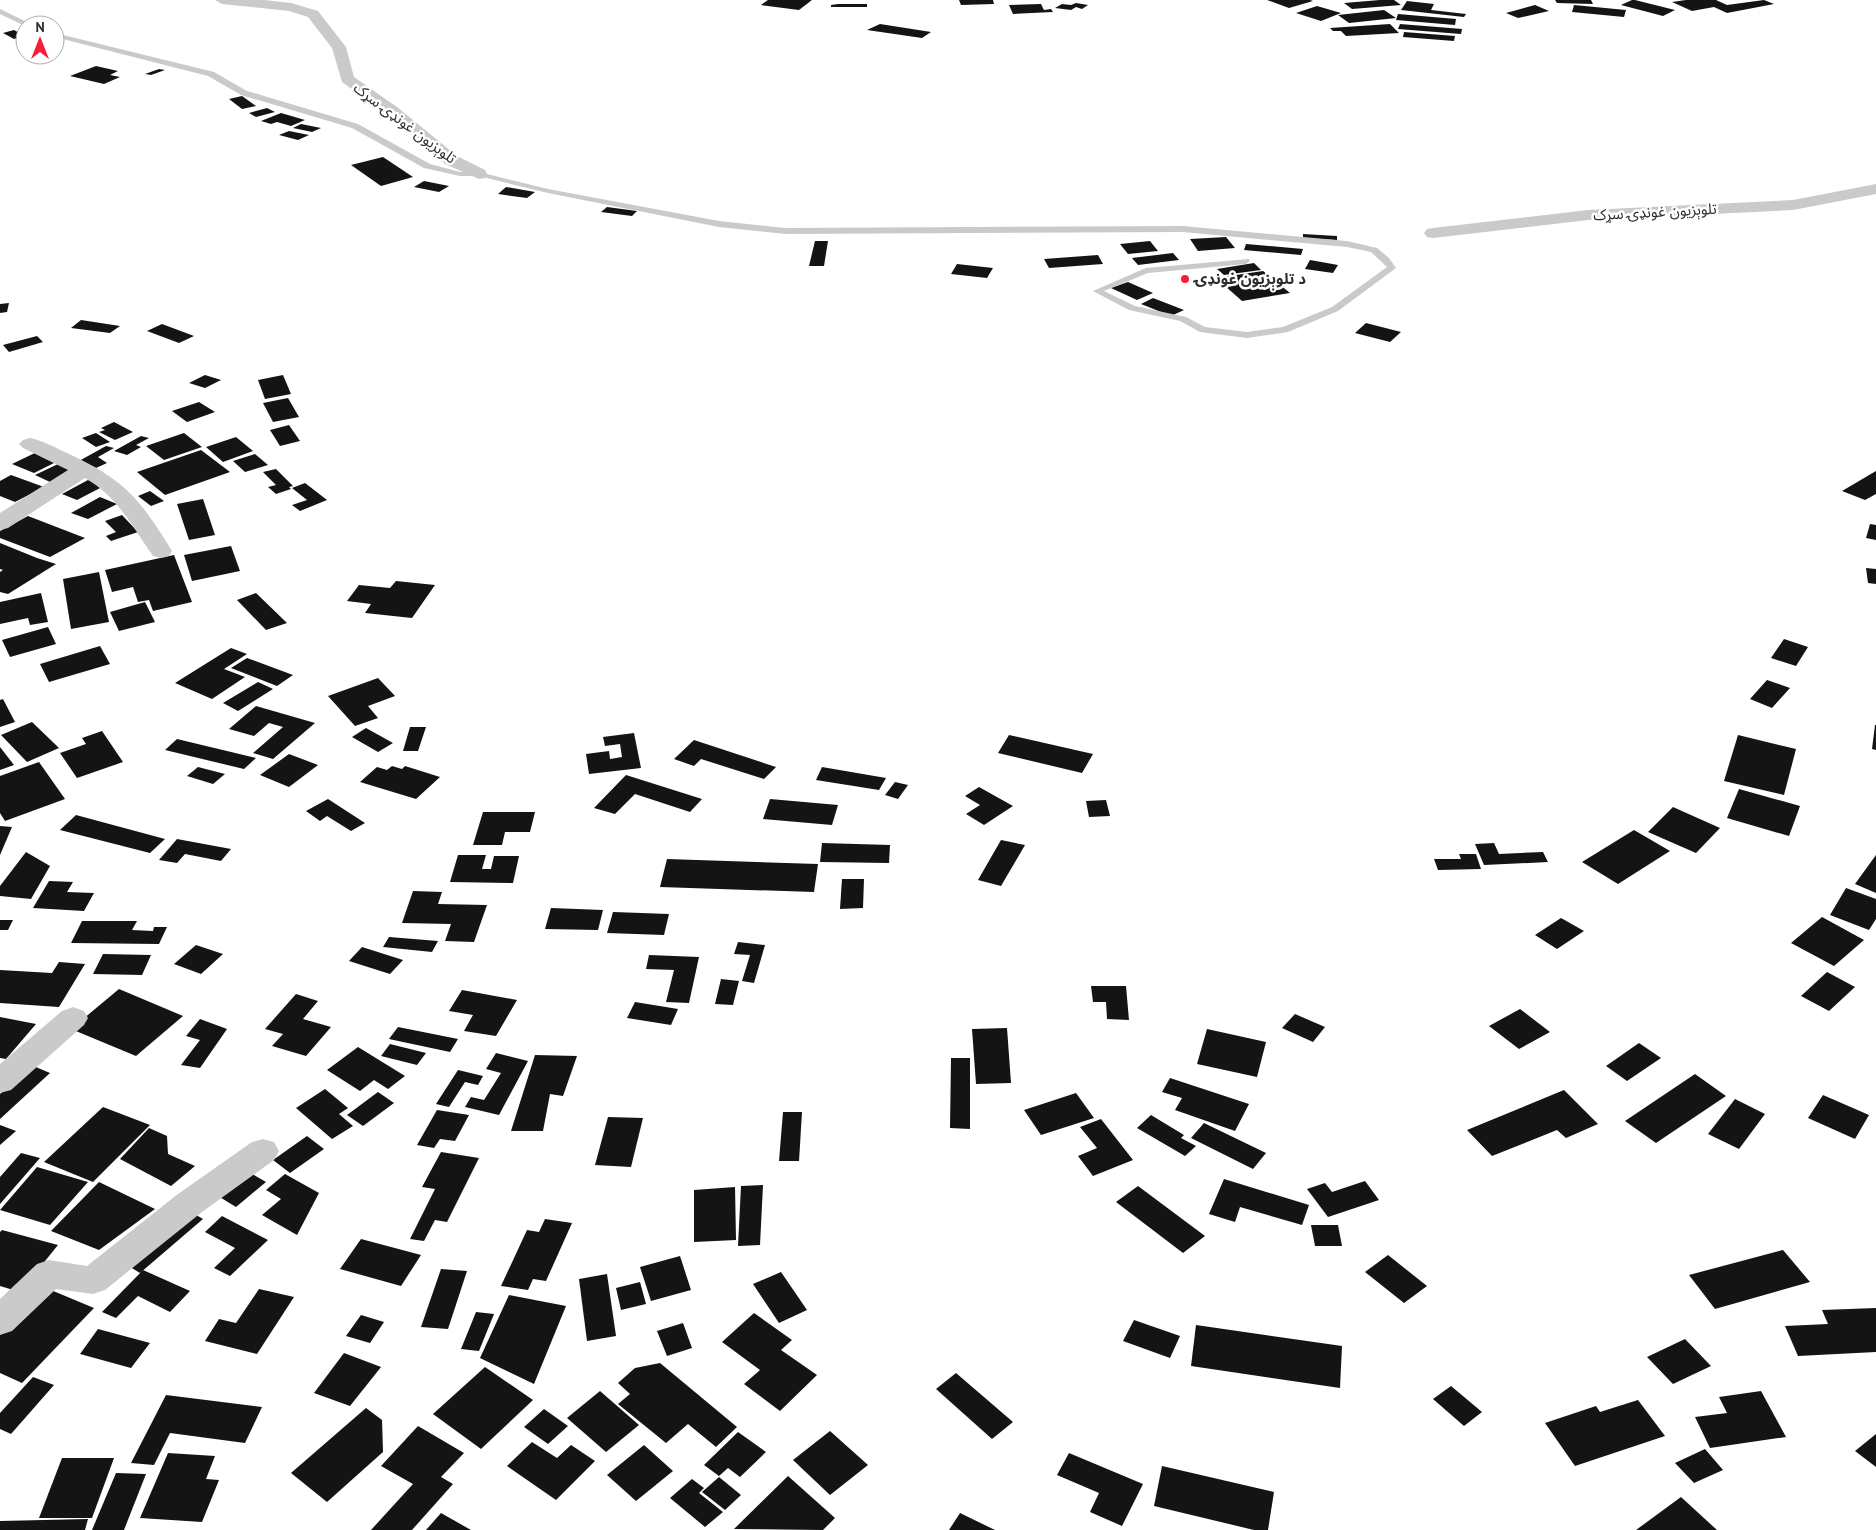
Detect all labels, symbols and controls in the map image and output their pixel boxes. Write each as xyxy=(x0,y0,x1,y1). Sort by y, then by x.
north arrow xyxy=(15,15,65,65)
text: N xyxy=(35,18,45,36)
street label: تلوېزيون غونډۍ سړک xyxy=(350,78,460,168)
street label: تلوېزيون غونډۍ سړک xyxy=(1593,199,1717,225)
place label: د تلوېزیون غونډۍ xyxy=(1193,269,1306,290)
marker: د تلوېزیون غونډۍ xyxy=(1179,273,1191,285)

